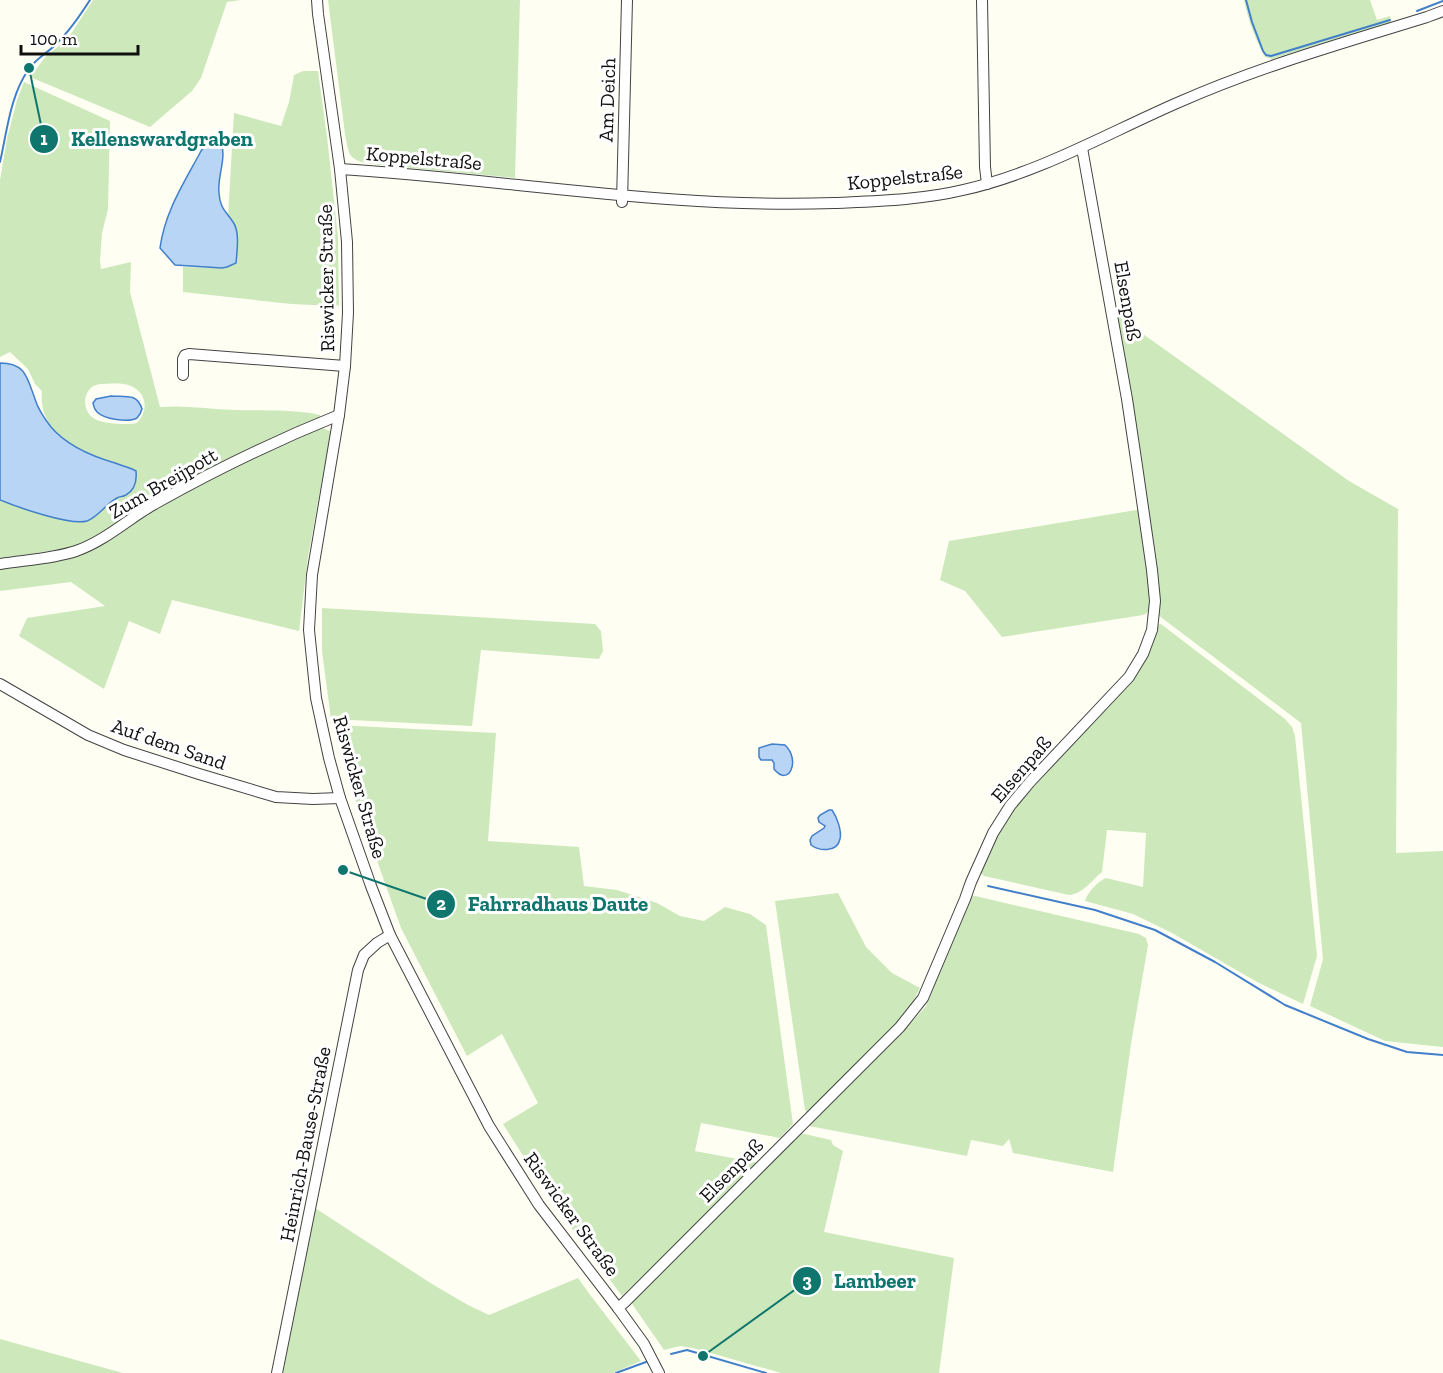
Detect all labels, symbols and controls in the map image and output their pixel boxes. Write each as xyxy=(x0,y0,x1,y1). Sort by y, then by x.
scale bar xyxy=(21,18,138,56)
text: 100 m xyxy=(30,28,78,50)
street label: Am Deich xyxy=(594,57,620,143)
callout: Kellenswardgraben xyxy=(29,119,265,158)
text: Kellenswardgraben xyxy=(71,126,254,151)
text: 1 xyxy=(40,128,48,150)
street label: Koppelstraße xyxy=(365,141,483,175)
street label: Koppelstraße xyxy=(846,159,964,195)
street label: Riswicker Straße xyxy=(313,204,339,352)
street label: Elsenpaß xyxy=(1109,259,1147,343)
street label: Zum Breijpott xyxy=(105,442,222,524)
street label: Auf dem Sand xyxy=(109,713,230,775)
street label: Riswicker Straße xyxy=(328,713,392,861)
street label: Elsenpaß xyxy=(986,731,1056,807)
callout: Fahrradhaus Daute xyxy=(426,885,660,924)
text: Fahrradhaus Daute xyxy=(468,891,648,916)
text: 2 xyxy=(436,893,446,915)
street label: Heinrich-Bause-Straße xyxy=(274,1044,336,1244)
street label: Elsenpaß xyxy=(694,1133,768,1207)
street label: Riswicker Straße xyxy=(519,1147,625,1281)
callout: Lambeer xyxy=(792,1261,928,1300)
text: Lambeer xyxy=(834,1268,916,1293)
text: 3 xyxy=(802,1270,812,1292)

